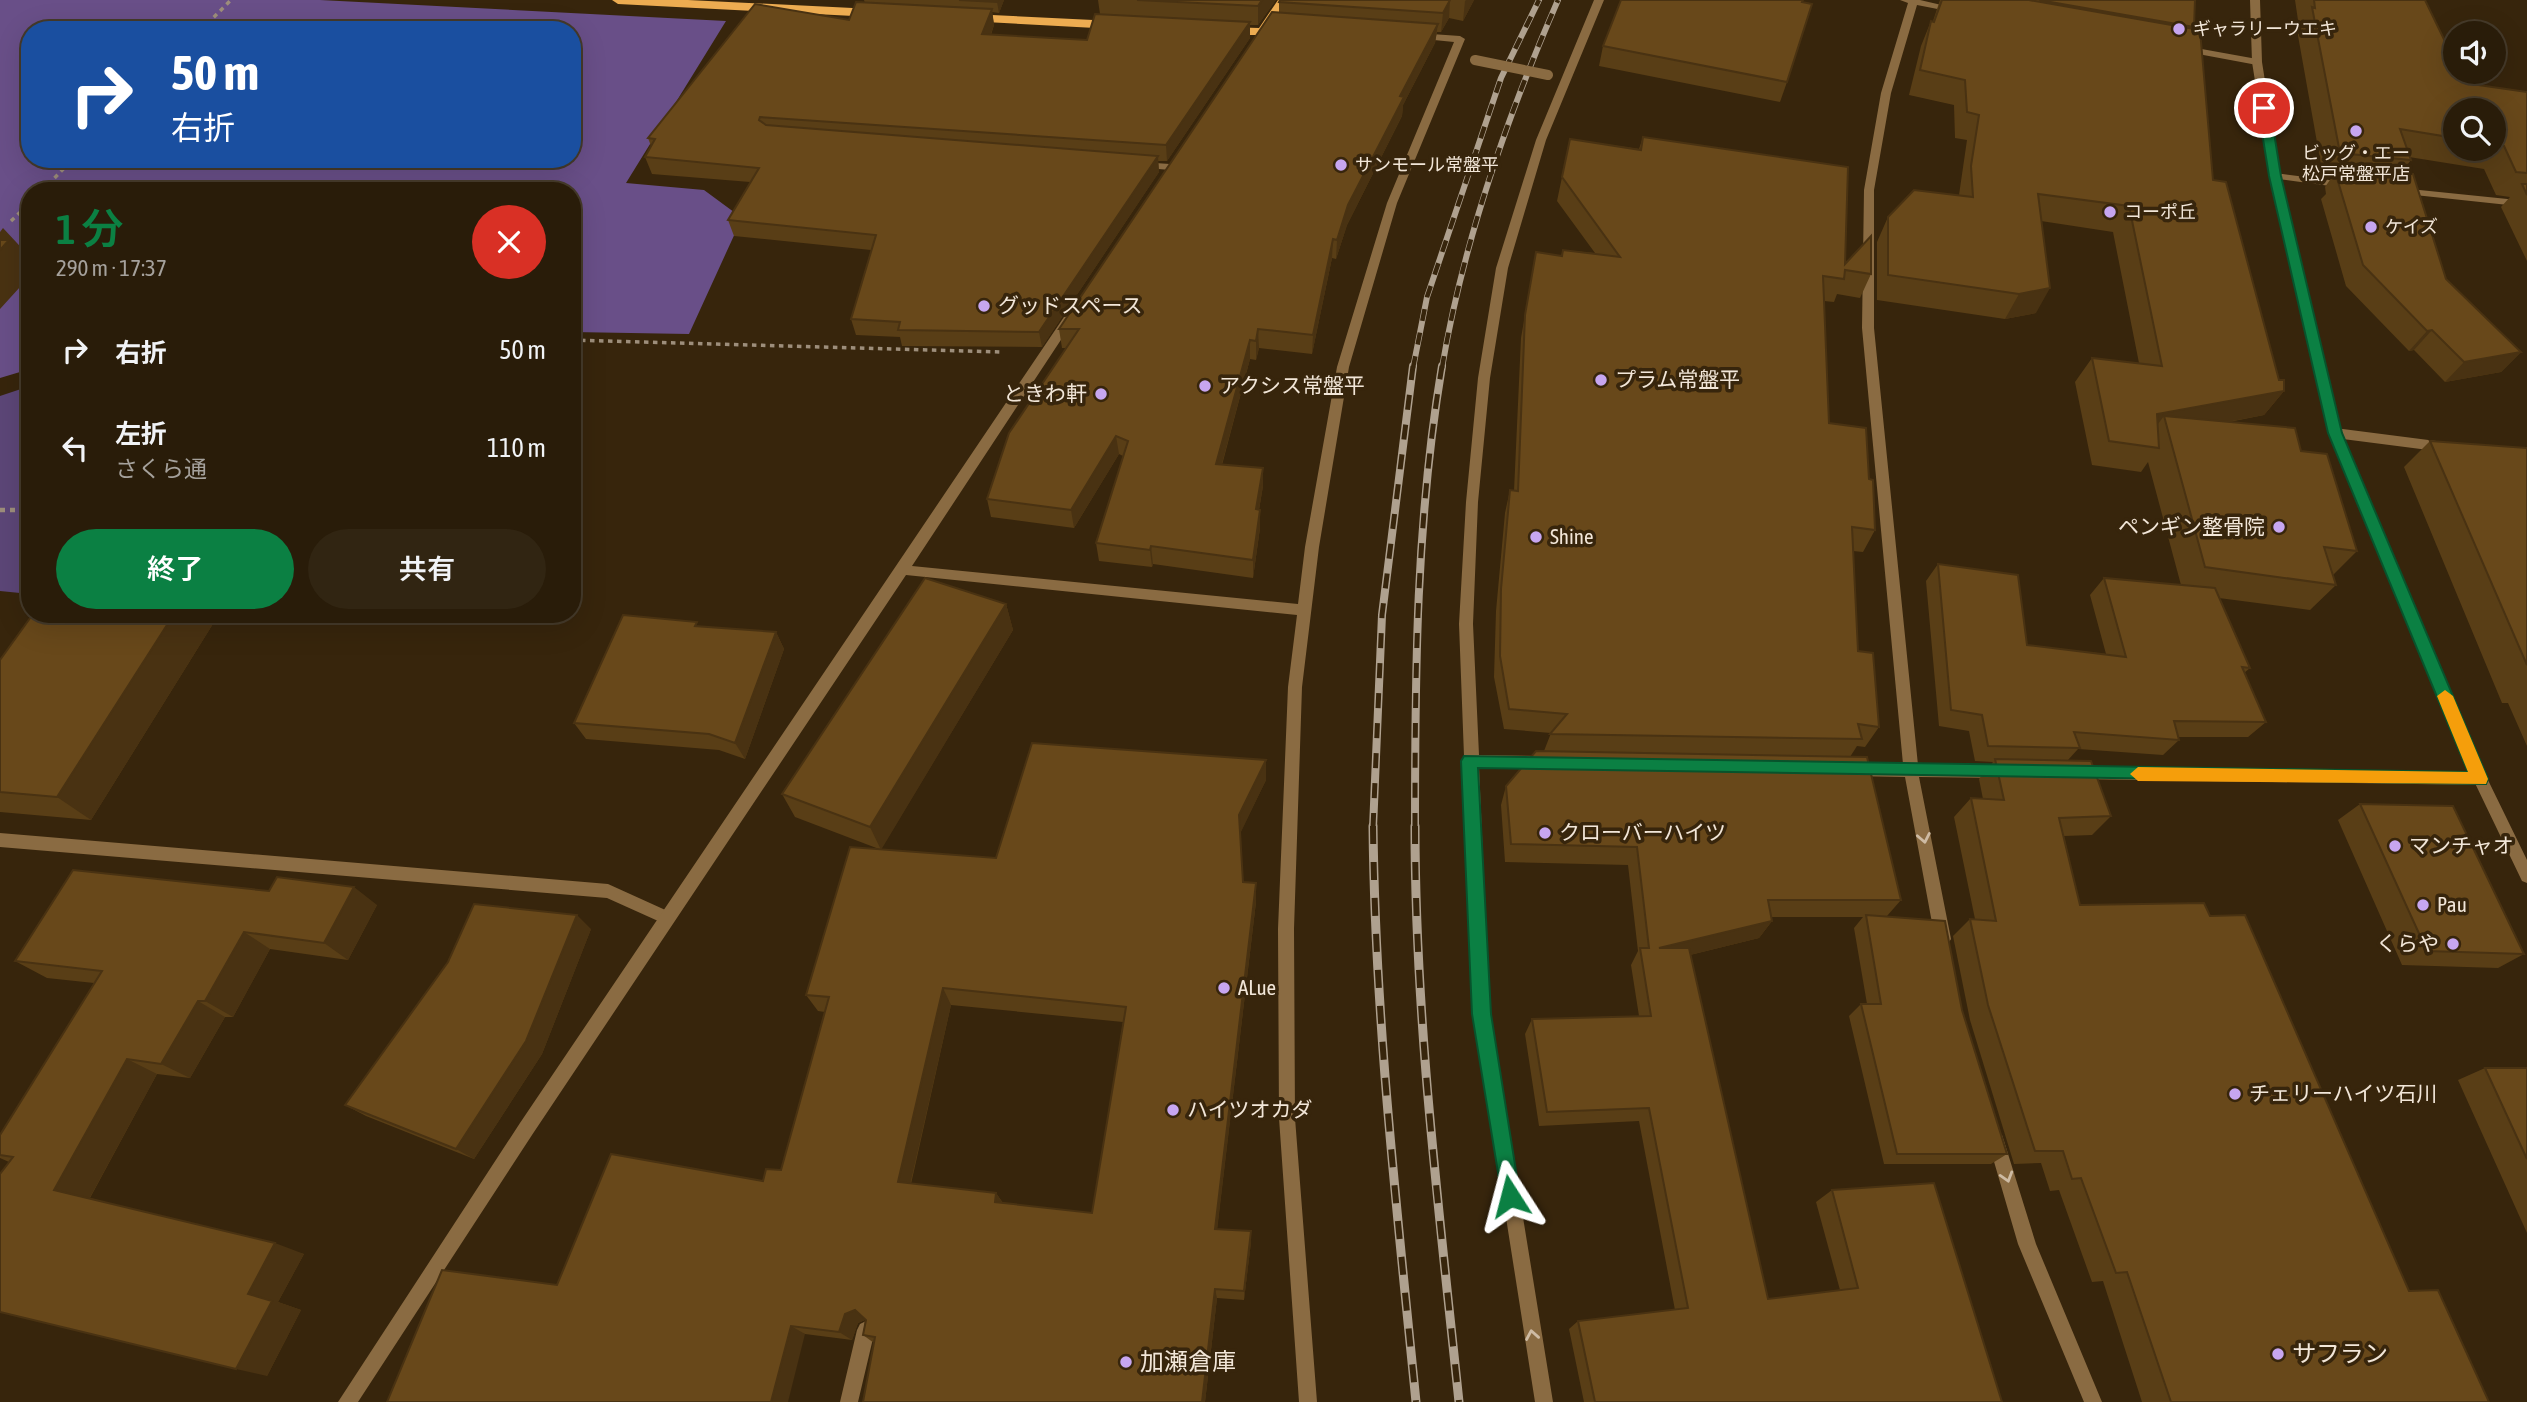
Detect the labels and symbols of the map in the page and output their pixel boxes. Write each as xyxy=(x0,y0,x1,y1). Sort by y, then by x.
place label: ギャラリーウエキ xyxy=(2193,18,2337,39)
marker: ギャラリーウエキ xyxy=(2171,21,2187,37)
pin xyxy=(2234,78,2294,138)
marker: ビッグ・エー 松戸常盤平店 xyxy=(2348,123,2364,139)
place label: ビッグ・エー 松戸常盤平店 xyxy=(2302,142,2410,184)
place label: サンモール常盤平 xyxy=(1355,154,1499,175)
marker: サンモール常盤平 xyxy=(1333,157,1349,173)
place label: コーポ丘 xyxy=(2124,201,2196,222)
marker: コーポ丘 xyxy=(2102,204,2118,220)
place label: ケイズ xyxy=(2385,216,2438,237)
marker: ケイズ xyxy=(2363,219,2379,235)
place label: グッドスペース xyxy=(998,293,1142,317)
marker: グッドスペース xyxy=(976,298,992,314)
place label: プラム常盤平 xyxy=(1615,367,1740,391)
marker: プラム常盤平 xyxy=(1593,372,1609,388)
place label: アクシス常盤平 xyxy=(1219,373,1365,397)
marker: アクシス常盤平 xyxy=(1197,378,1213,394)
place label: ときわ軒 xyxy=(1003,381,1087,405)
marker: ときわ軒 xyxy=(1093,386,1109,402)
place label: ペンギン整骨院 xyxy=(2118,514,2265,538)
marker: ペンギン整骨院 xyxy=(2271,519,2287,535)
place label: Shine xyxy=(1550,524,1594,548)
marker: Shine xyxy=(1528,529,1544,545)
place label: クローバーハイツ xyxy=(1559,820,1726,844)
marker: クローバーハイツ xyxy=(1537,825,1553,841)
one-way arrow xyxy=(1915,832,1930,844)
place label: マンチャオ xyxy=(2409,833,2514,857)
marker: マンチャオ xyxy=(2387,838,2403,854)
place label: Pau xyxy=(2437,892,2467,916)
marker: Pau xyxy=(2415,897,2431,913)
place label: くらや xyxy=(2376,931,2439,955)
marker: くらや xyxy=(2445,936,2461,952)
place label: ALue xyxy=(1238,975,1276,999)
marker: ALue xyxy=(1216,980,1232,996)
place label: チェリーハイツ石川 xyxy=(2249,1081,2437,1105)
marker: チェリーハイツ石川 xyxy=(2227,1086,2243,1102)
place label: ハイツオカダ xyxy=(1187,1097,1313,1121)
marker: ハイツオカダ xyxy=(1165,1102,1181,1118)
position arrow xyxy=(1473,1159,1547,1233)
one-way arrow xyxy=(1999,1171,2013,1183)
one-way arrow xyxy=(1525,1329,1540,1341)
place label: サフラン xyxy=(2292,1340,2388,1367)
marker: サフラン xyxy=(2270,1346,2286,1362)
place label: 加瀬倉庫 xyxy=(1140,1348,1236,1375)
marker: 加瀬倉庫 xyxy=(1118,1354,1134,1370)

